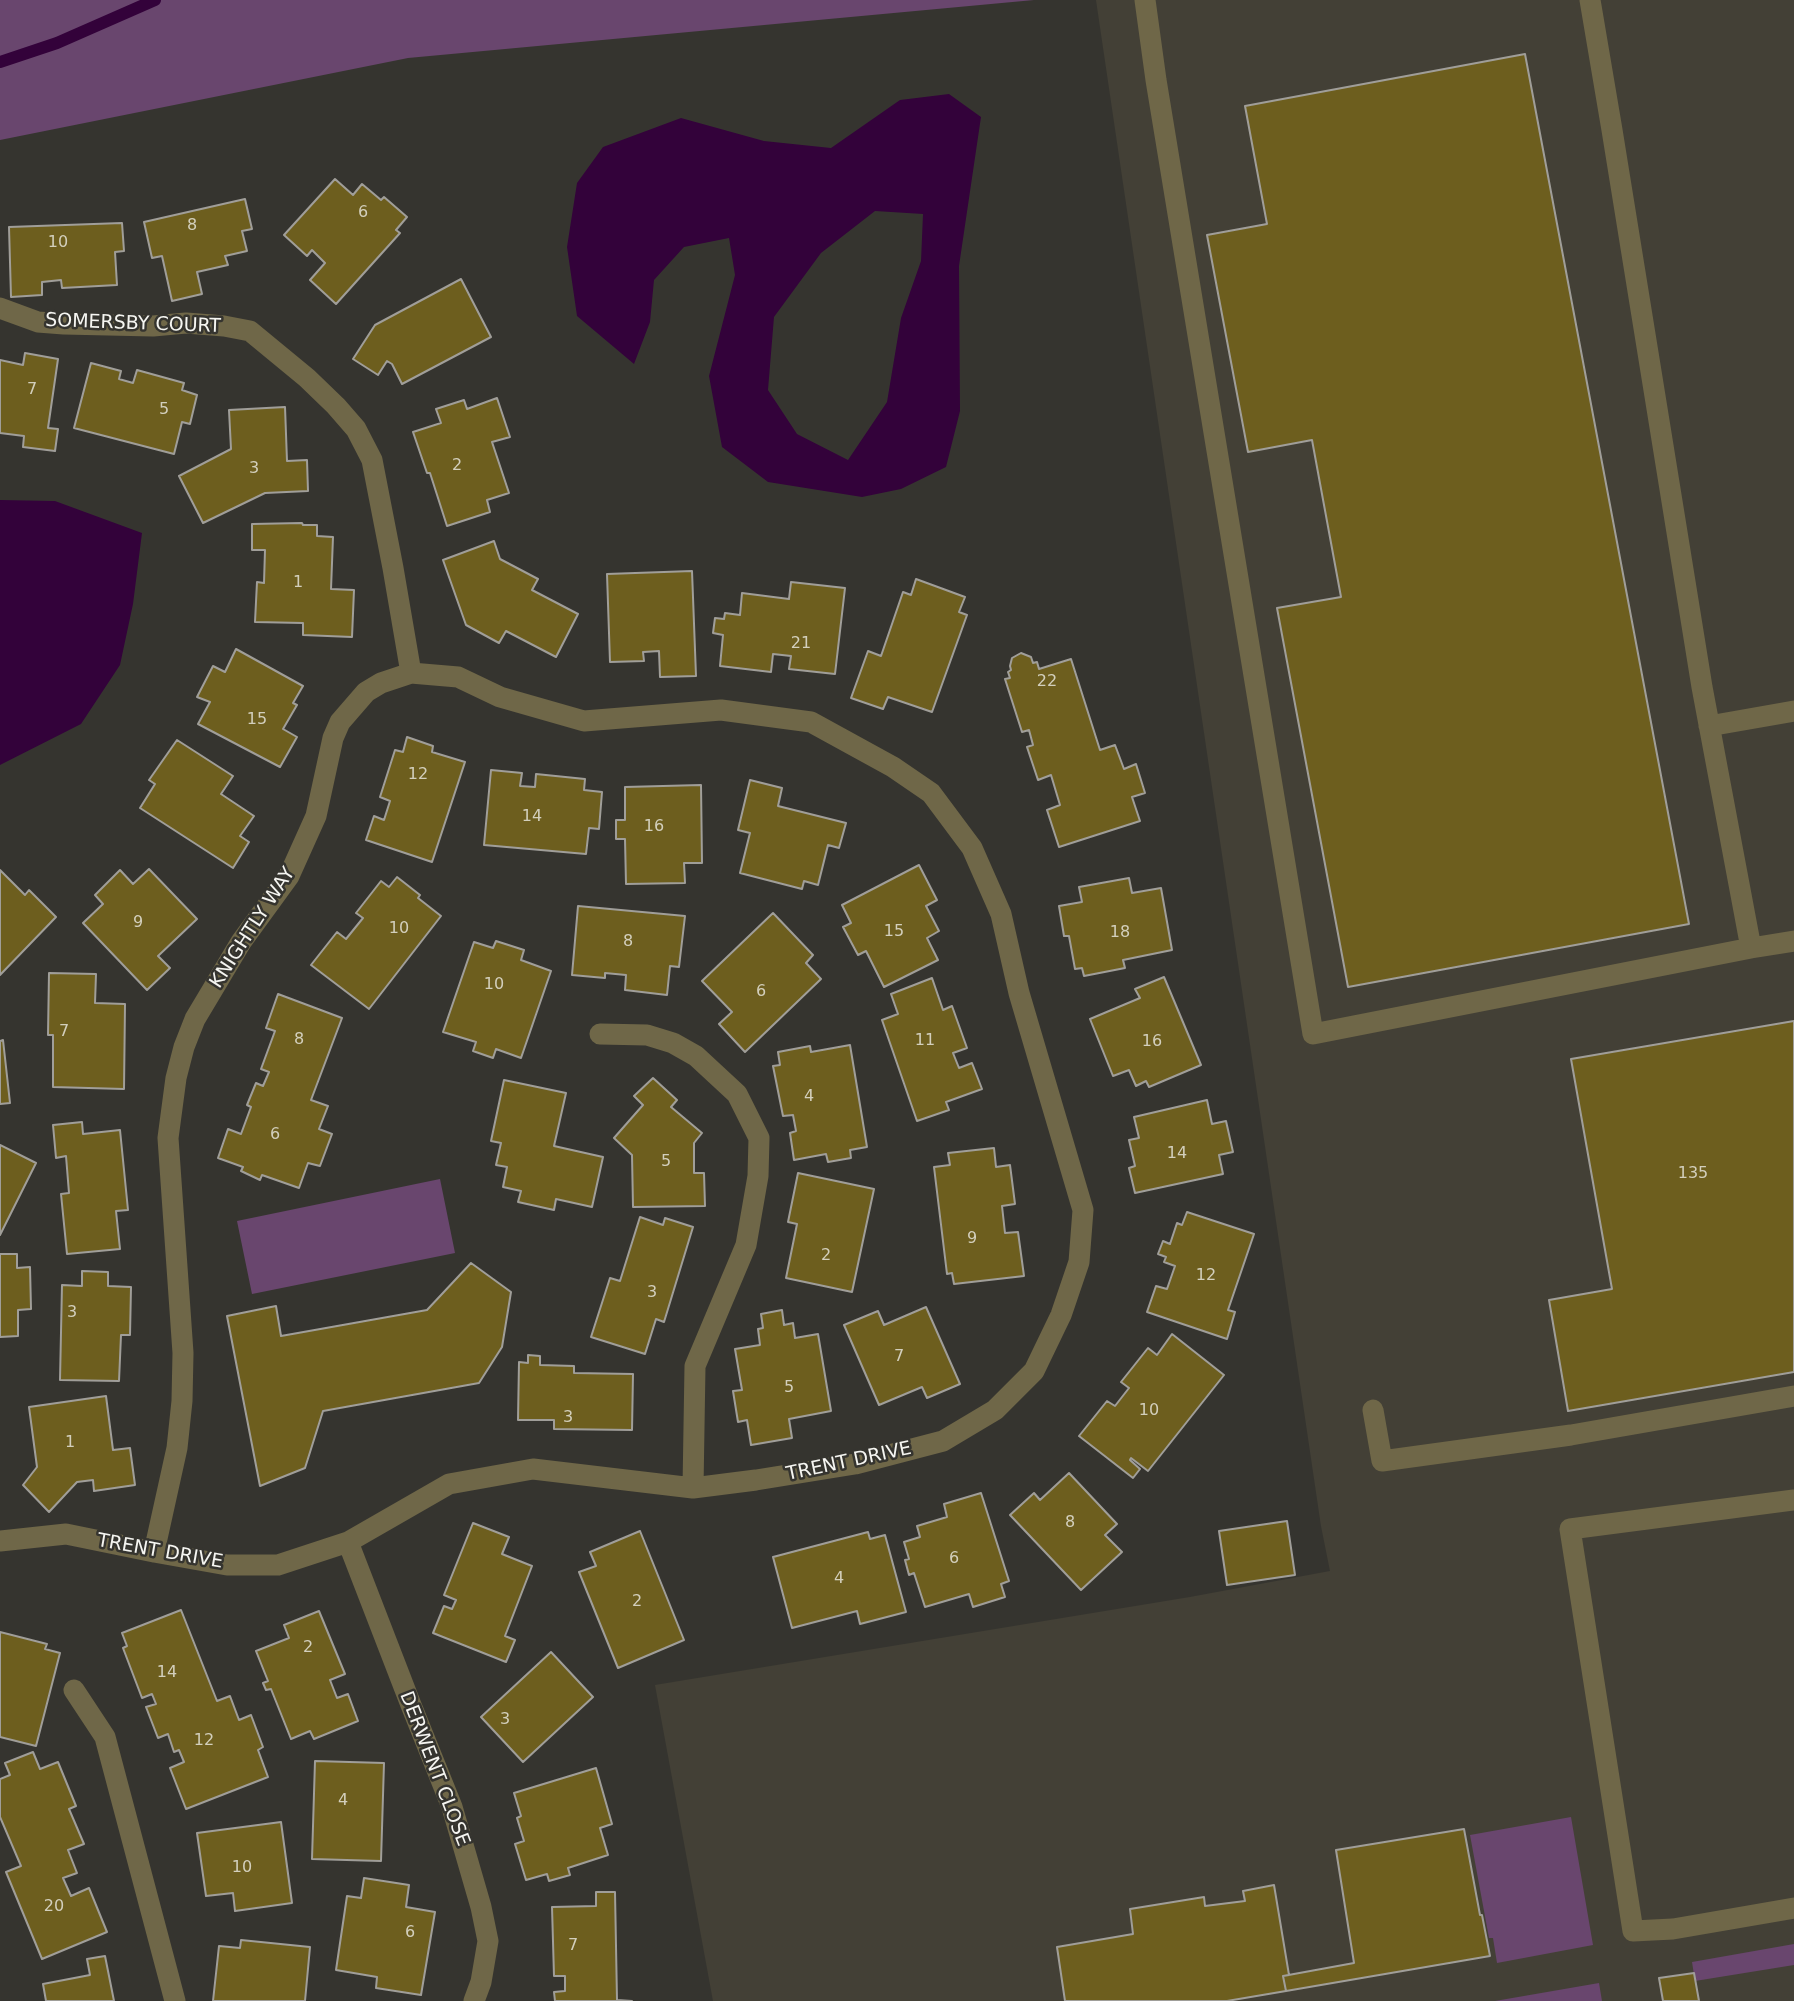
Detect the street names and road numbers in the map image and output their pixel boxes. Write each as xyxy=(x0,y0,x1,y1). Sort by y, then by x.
street label: SOMERSBY COURT xyxy=(45,310,221,338)
street label: KNIGHTLY WAY xyxy=(205,863,301,993)
street label: TRENT DRIVE xyxy=(784,1438,914,1486)
street label: TRENT DRIVE xyxy=(95,1530,225,1574)
street label: DERWENT CLOSE xyxy=(394,1688,474,1850)

